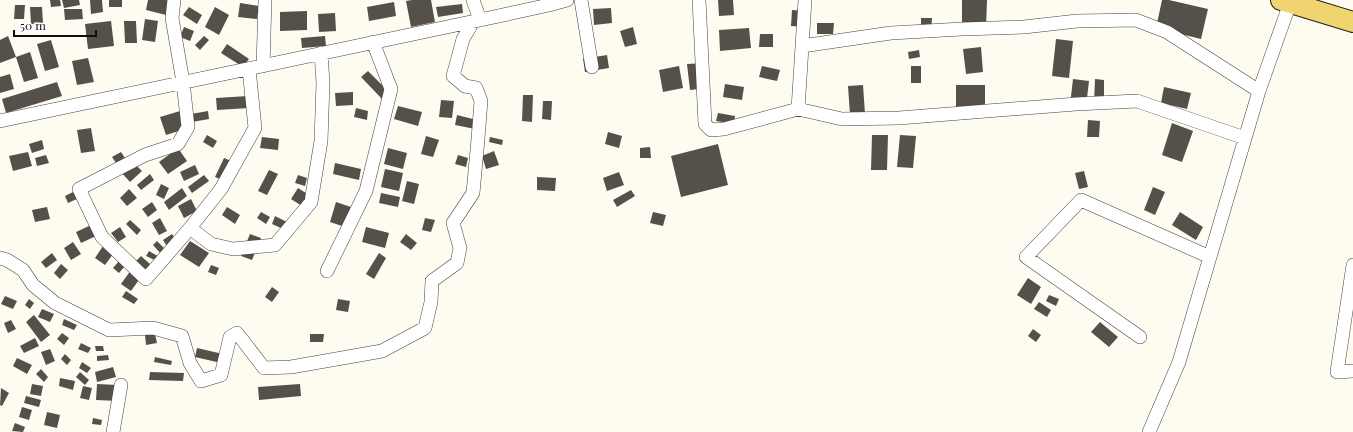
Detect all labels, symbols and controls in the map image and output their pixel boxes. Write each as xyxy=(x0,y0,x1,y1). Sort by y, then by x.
scale bar xyxy=(14,12,96,38)
text: 50 m xyxy=(20,17,46,33)

